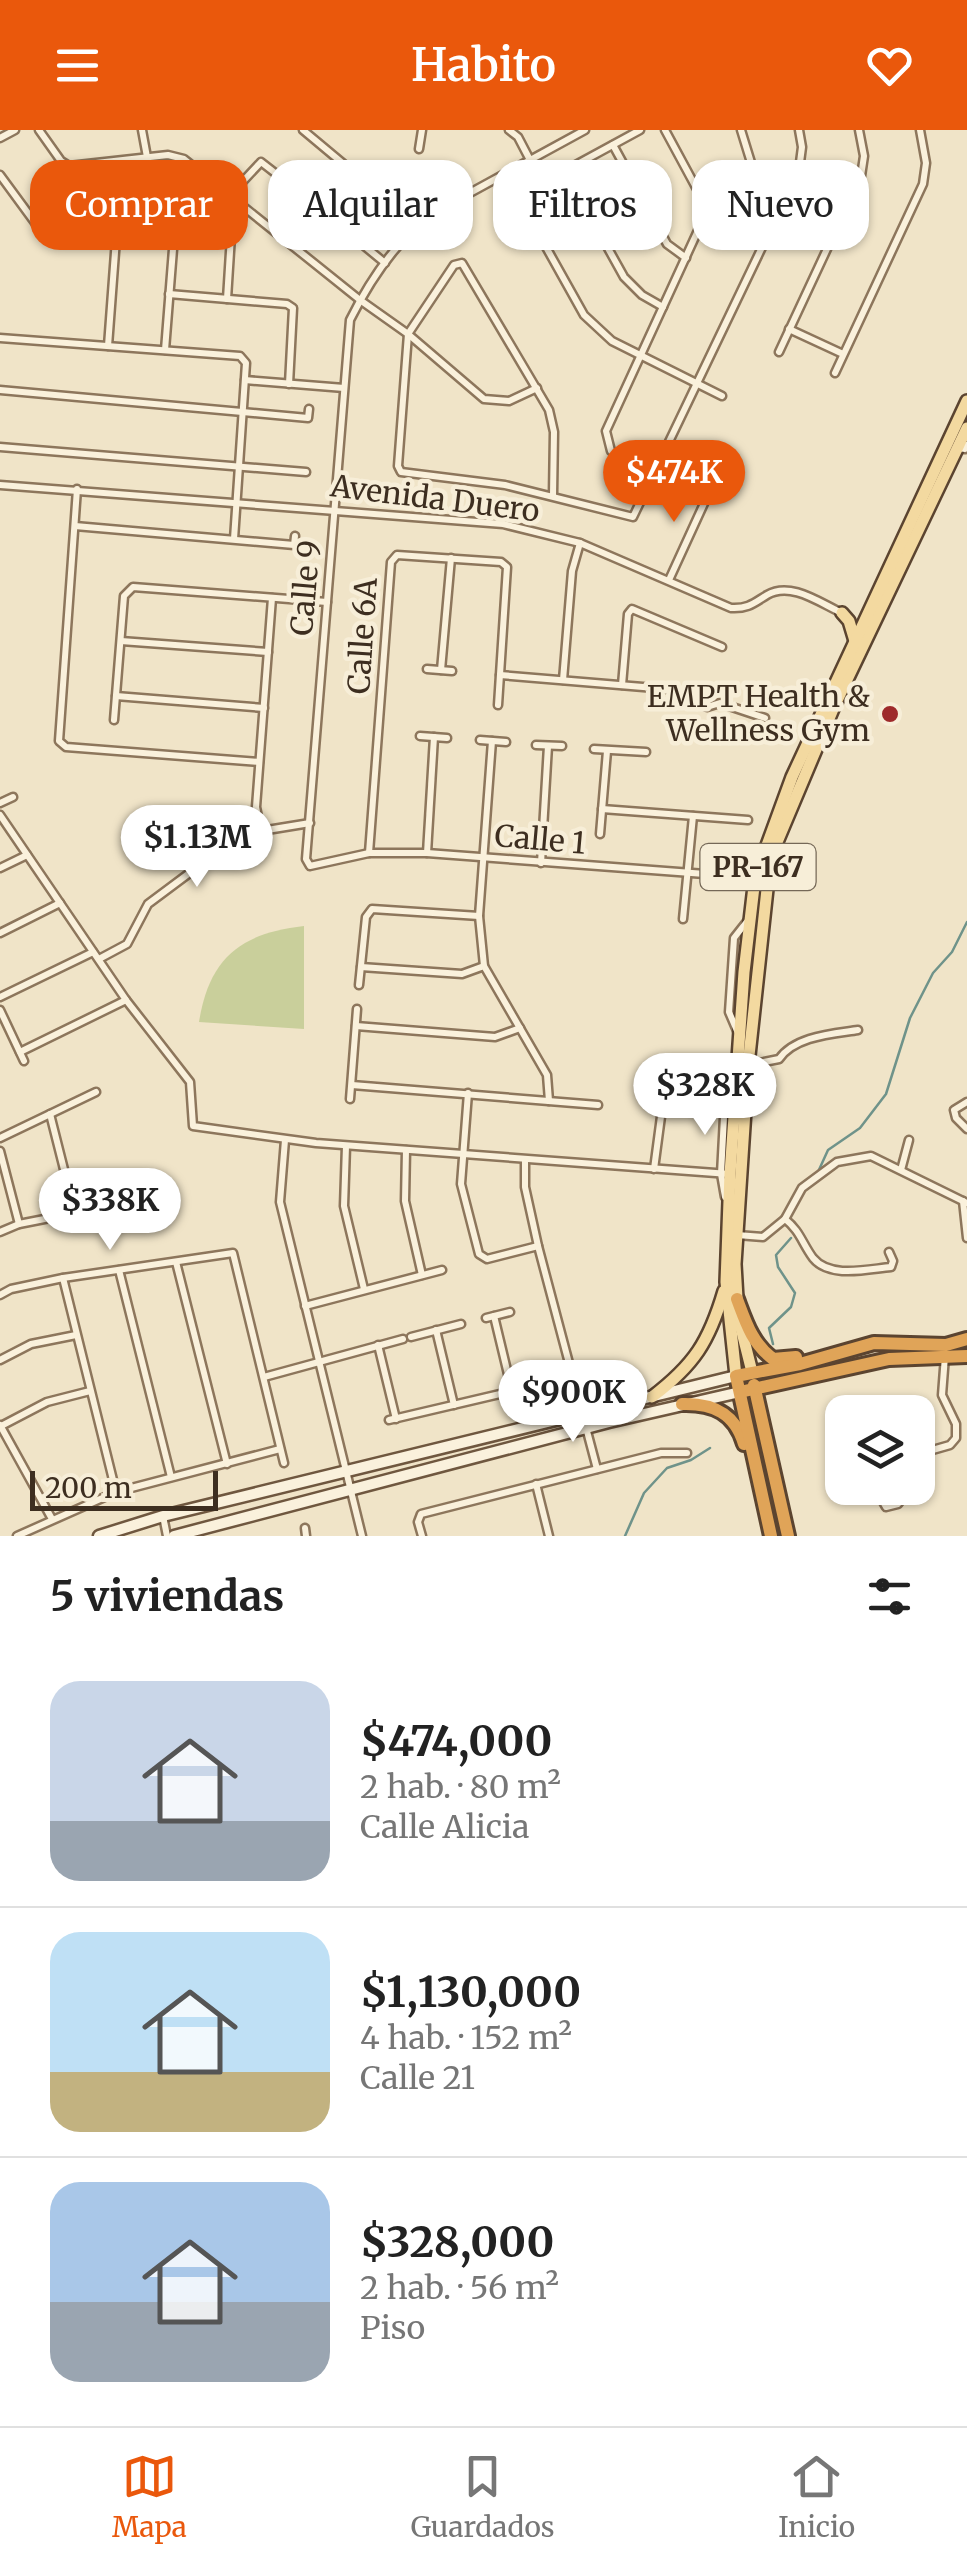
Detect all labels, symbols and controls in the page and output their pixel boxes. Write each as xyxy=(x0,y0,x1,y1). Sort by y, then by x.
text: Habito xyxy=(411,37,556,93)
icon: menu xyxy=(50,38,105,93)
icon: heart xyxy=(862,38,917,93)
chip: Comprar xyxy=(30,160,248,250)
chip: Alquilar xyxy=(268,160,473,250)
chip: Filtros xyxy=(493,160,672,250)
chip: Nuevo xyxy=(692,160,869,250)
pin: $474K xyxy=(604,440,744,525)
text: $474K xyxy=(625,452,723,492)
street label: Avenida Duero xyxy=(328,466,542,530)
street label: Calle 9 xyxy=(282,539,328,637)
street label: Calle 6A xyxy=(339,576,385,695)
place label: EMPT Health & Wellness Gym xyxy=(647,677,870,749)
marker: EMPT Health & Wellness Gym xyxy=(879,703,901,725)
pin: $1.13M xyxy=(116,805,278,890)
street label: Calle 1 xyxy=(493,816,587,862)
text: $1.13M xyxy=(143,817,251,857)
road number: PR-167 xyxy=(700,844,816,890)
pin: $328K xyxy=(635,1053,775,1138)
text: $328K xyxy=(655,1065,755,1105)
pin: $338K xyxy=(40,1168,180,1253)
text: $338K xyxy=(61,1180,159,1220)
pin: $900K xyxy=(503,1360,643,1445)
text: $900K xyxy=(520,1372,626,1412)
map controls xyxy=(825,1395,935,1505)
button: layers xyxy=(825,1395,935,1505)
scale bar xyxy=(30,1466,218,1511)
text: 200 m xyxy=(45,1470,132,1506)
icon: filters xyxy=(862,1569,917,1624)
text: 5 viviendas xyxy=(50,1570,284,1622)
text: $474,000 xyxy=(360,1715,552,1767)
icon: home xyxy=(130,1721,250,1841)
text: 2 hab. · 80 m² xyxy=(360,1767,561,1807)
text: Calle Alicia xyxy=(360,1807,529,1847)
text: $1,130,000 xyxy=(360,1966,581,2018)
icon: home xyxy=(130,1972,250,2092)
text: 4 hab. · 152 m² xyxy=(360,2018,572,2058)
text: Calle 21 xyxy=(360,2058,475,2098)
text: $328,000 xyxy=(360,2216,554,2268)
icon: home xyxy=(130,2222,250,2342)
text: 2 hab. · 56 m² xyxy=(360,2268,559,2308)
text: Piso xyxy=(360,2308,425,2348)
tab: Mapa xyxy=(112,2449,187,2545)
tab: Guardados xyxy=(411,2449,555,2545)
tab: Inicio xyxy=(778,2449,855,2545)

